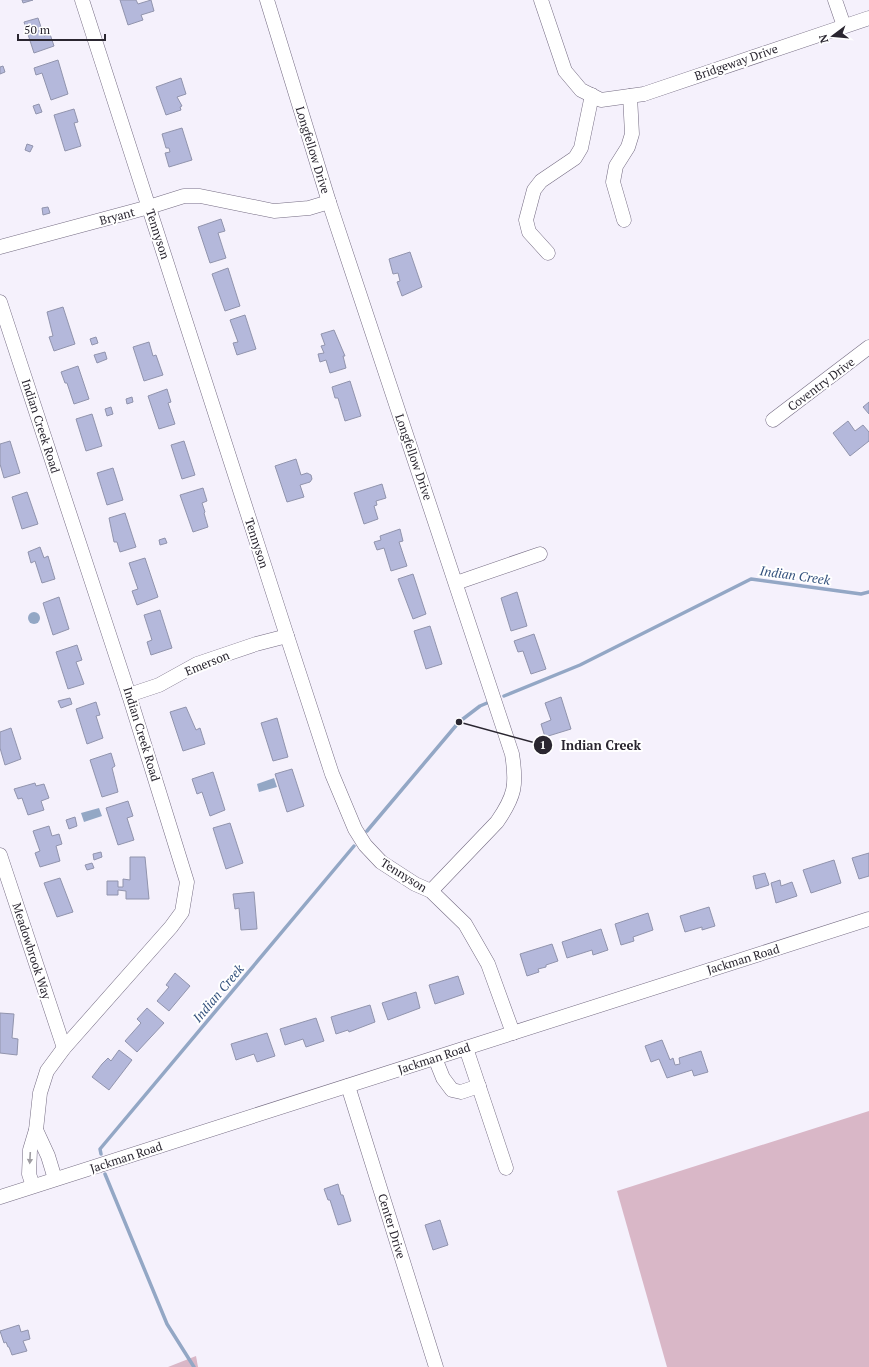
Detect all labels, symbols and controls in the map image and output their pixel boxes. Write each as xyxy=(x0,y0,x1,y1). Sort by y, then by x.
scale bar xyxy=(18,16,105,42)
north arrow xyxy=(813,16,853,56)
text: 50 m xyxy=(24,22,51,37)
text: N xyxy=(815,32,831,45)
street label: Bridgeway Drive xyxy=(692,41,780,83)
street label: Longfellow Drive xyxy=(293,104,333,196)
street label: Bryant xyxy=(98,204,137,228)
street label: Tennyson xyxy=(143,207,173,261)
street label: Coventry Drive xyxy=(785,354,857,414)
street label: Indian Creek Road xyxy=(19,377,63,475)
street label: Longfellow Drive xyxy=(392,412,436,502)
street label: Tennyson xyxy=(242,516,272,570)
water label: Indian Creek xyxy=(758,561,832,589)
street label: Emerson xyxy=(182,647,232,679)
street label: Indian Creek Road xyxy=(120,685,164,783)
callout: Indian Creek xyxy=(533,733,649,758)
text: Indian Creek xyxy=(561,736,641,754)
text: 1 xyxy=(540,737,546,752)
street label: Tennyson xyxy=(378,855,430,895)
street label: Meadowbrook Way xyxy=(9,901,55,1002)
street label: Jackman Road xyxy=(705,941,781,977)
water label: Indian Creek xyxy=(188,960,248,1027)
street label: Jackman Road xyxy=(396,1039,472,1077)
street label: Jackman Road xyxy=(88,1138,164,1176)
one-way arrow xyxy=(26,1152,33,1164)
street label: Center Drive xyxy=(375,1192,409,1260)

